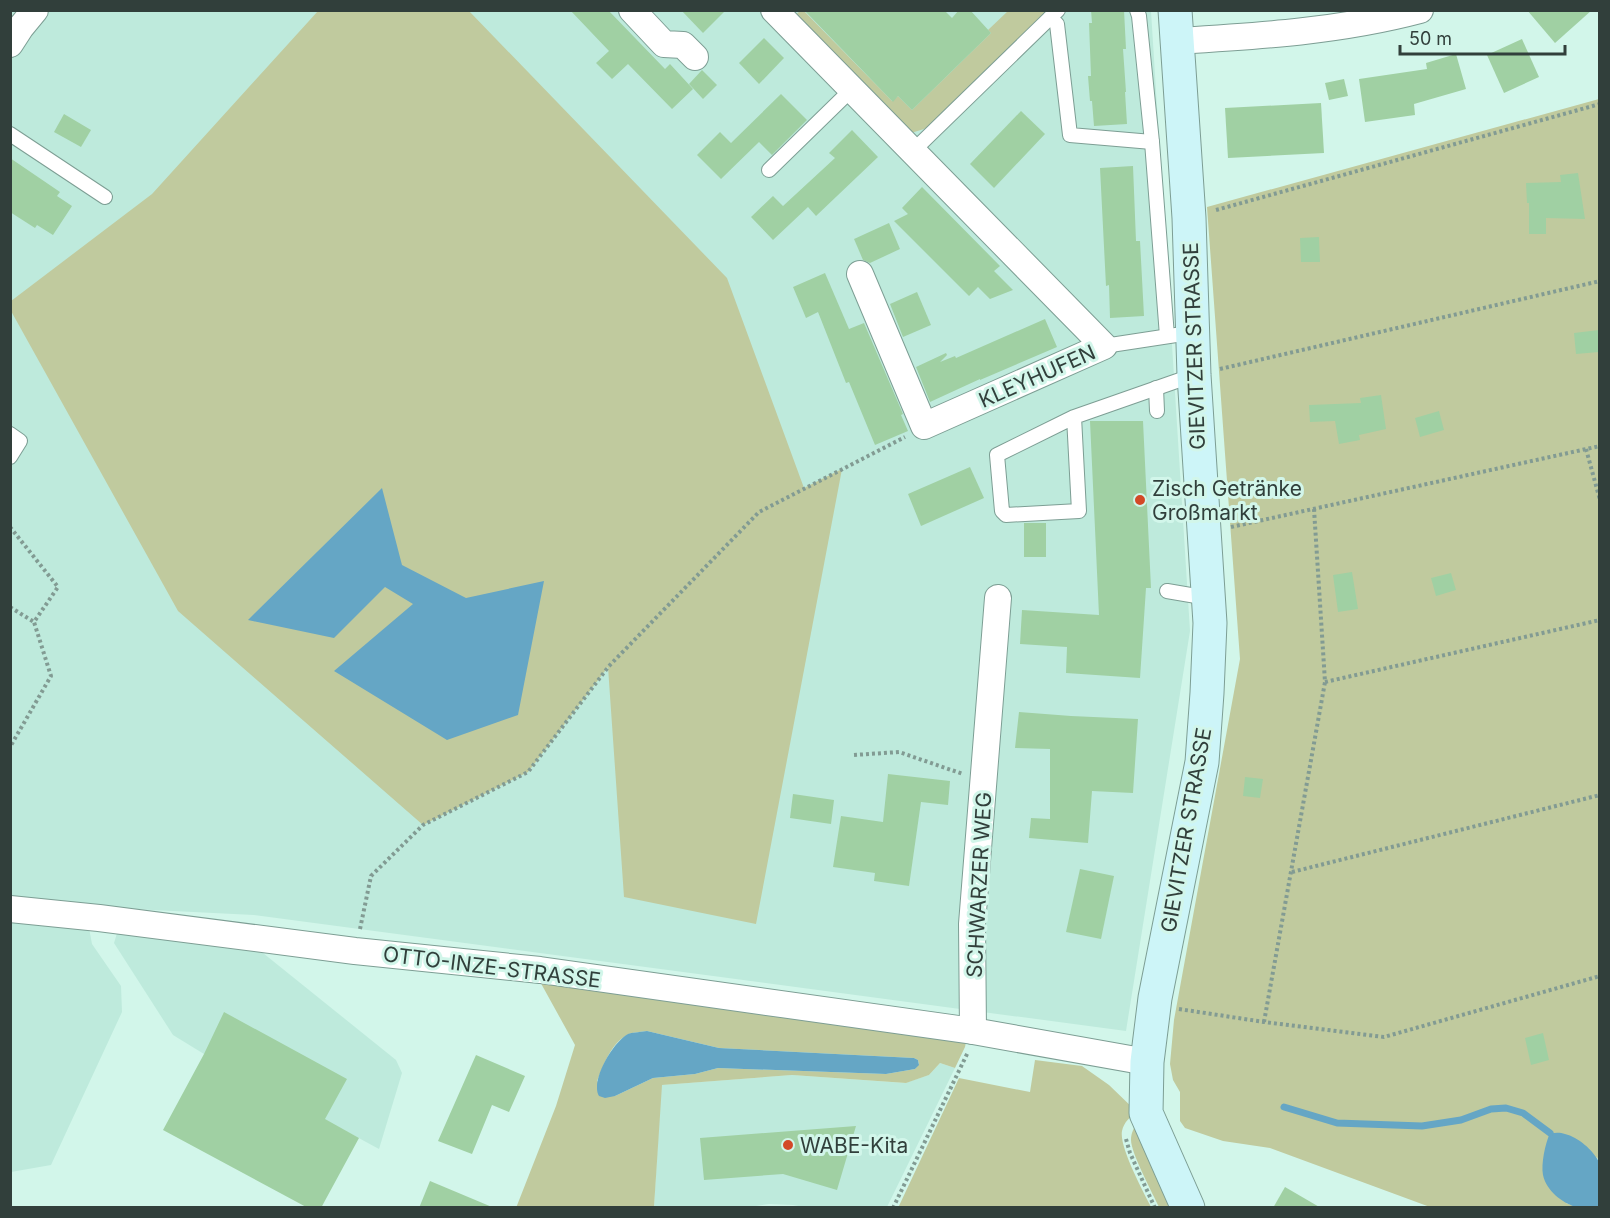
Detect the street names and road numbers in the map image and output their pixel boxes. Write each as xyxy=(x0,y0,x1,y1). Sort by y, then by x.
street label: GIEVITZER STRASSE xyxy=(1178,242,1210,450)
street label: KLEYHUFEN xyxy=(975,339,1099,413)
street label: GIEVITZER STRASSE xyxy=(1156,726,1216,934)
street label: SCHWARZER WEG xyxy=(962,791,996,979)
street label: OTTO-INZE-STRASSE xyxy=(382,941,602,993)

